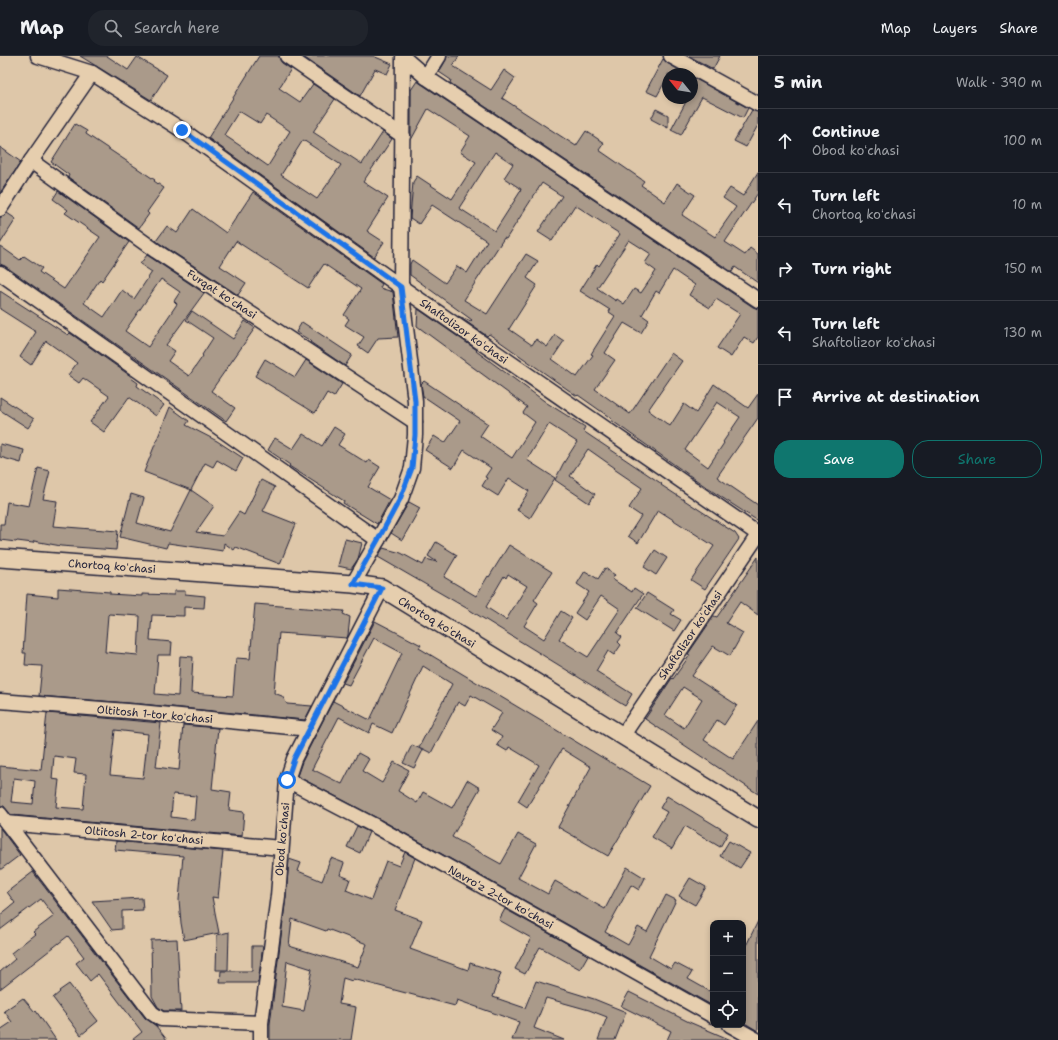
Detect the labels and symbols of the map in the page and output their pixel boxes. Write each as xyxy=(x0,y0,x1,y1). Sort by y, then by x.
north arrow xyxy=(662,68,698,104)
route end xyxy=(173,121,191,139)
street label: Furqat koʻchasi xyxy=(184,266,260,323)
street label: Shaftolizor koʻchasi xyxy=(417,295,511,368)
street label: Chortoq koʻchasi xyxy=(68,556,156,577)
street label: Shaftolizor koʻchasi xyxy=(655,588,726,683)
street label: Chortoq koʻchasi xyxy=(395,593,478,652)
street label: Oltitosh 1-tor koʻchasi xyxy=(96,702,214,727)
route start xyxy=(278,771,296,789)
street label: Obod koʻchasi xyxy=(272,802,293,877)
street label: Oltitosh 2-tor koʻchasi xyxy=(84,823,204,848)
street label: Navroʻz 2-tor koʻchasi xyxy=(445,862,556,933)

